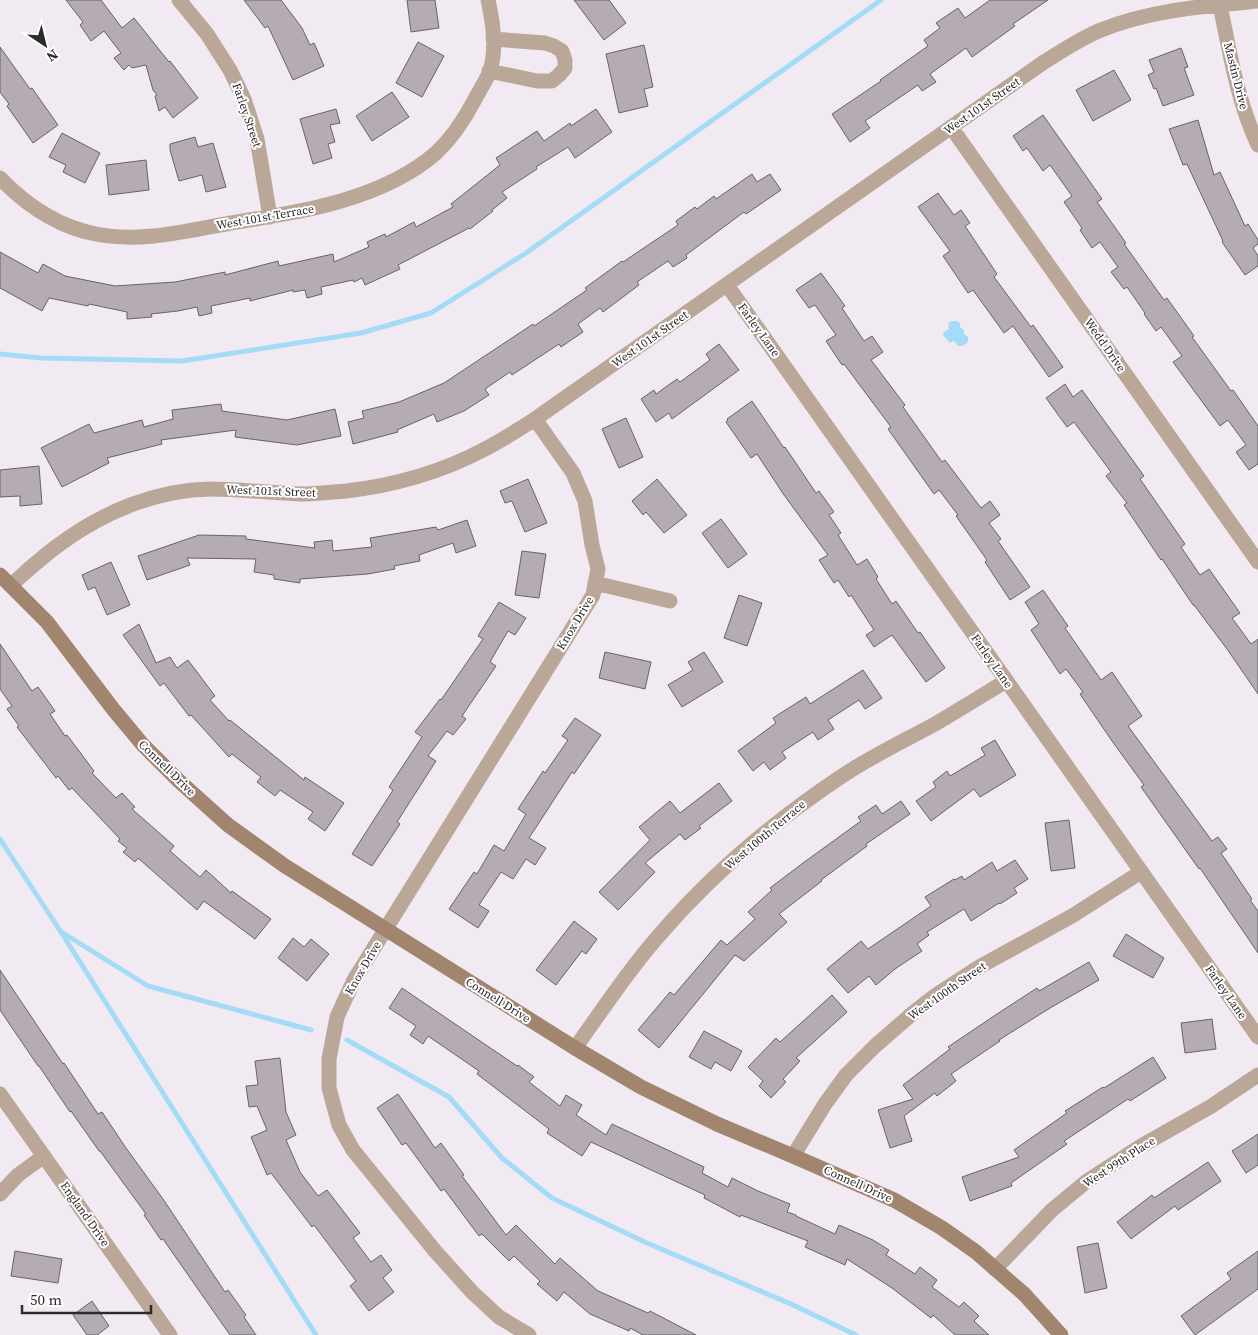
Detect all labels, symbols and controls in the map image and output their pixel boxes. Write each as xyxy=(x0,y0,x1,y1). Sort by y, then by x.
north arrow xyxy=(20,20,70,70)
street label: Mastin Drive xyxy=(1220,41,1252,111)
text: N xyxy=(43,45,62,67)
street label: West 101st Street xyxy=(941,74,1023,138)
street label: Farley Street xyxy=(229,81,265,149)
street label: West 101st Terrace xyxy=(215,201,315,233)
street label: Farley Lane xyxy=(734,300,784,360)
street label: West 101st Street xyxy=(609,307,691,371)
street label: Wedd Drive xyxy=(1081,315,1129,375)
street label: West 101st Street xyxy=(226,481,316,501)
street label: Knox Drive xyxy=(553,593,597,653)
street label: Farley Lane xyxy=(968,631,1016,691)
street label: Connell Drive xyxy=(135,737,199,799)
street label: West 100th Terrace xyxy=(721,796,809,874)
street label: Knox Drive xyxy=(341,938,385,998)
street label: West 100th Street xyxy=(905,958,989,1024)
street label: Farley Lane xyxy=(1202,962,1250,1022)
street label: Connell Drive xyxy=(463,974,533,1026)
street label: West 99th Place xyxy=(1080,1133,1158,1191)
street label: Connell Drive xyxy=(821,1162,895,1206)
street label: England Drive xyxy=(57,1178,113,1250)
scale bar xyxy=(22,1282,151,1314)
text: 50 m xyxy=(30,1289,62,1310)

